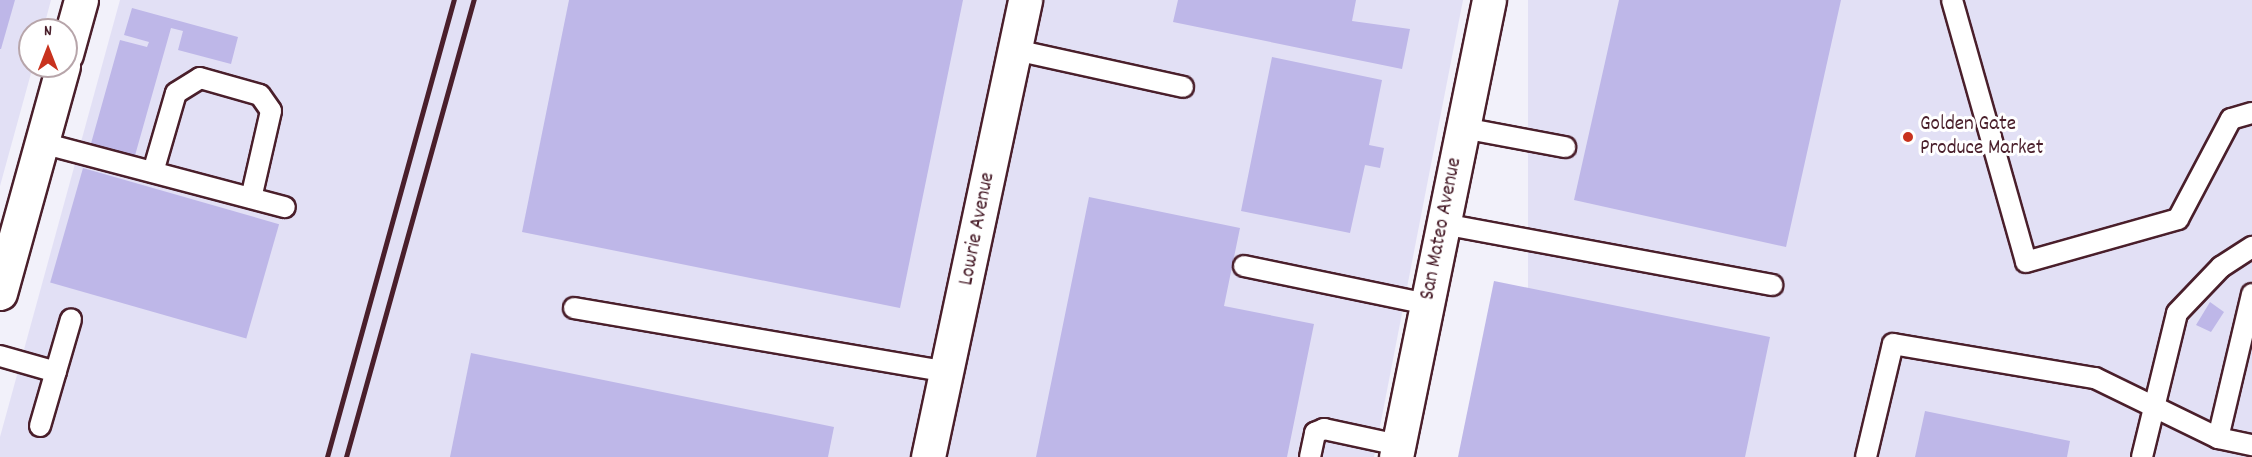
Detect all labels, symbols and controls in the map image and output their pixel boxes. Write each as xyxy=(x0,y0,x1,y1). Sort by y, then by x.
north arrow xyxy=(18,18,78,78)
text: N xyxy=(44,20,52,43)
place label: Golden Gate Produce Market xyxy=(1920,112,2044,162)
marker: Golden Gate Produce Market xyxy=(1901,130,1915,144)
street label: San Mateo Avenue xyxy=(1416,156,1468,302)
street label: Lowrie Avenue xyxy=(955,170,1001,288)

